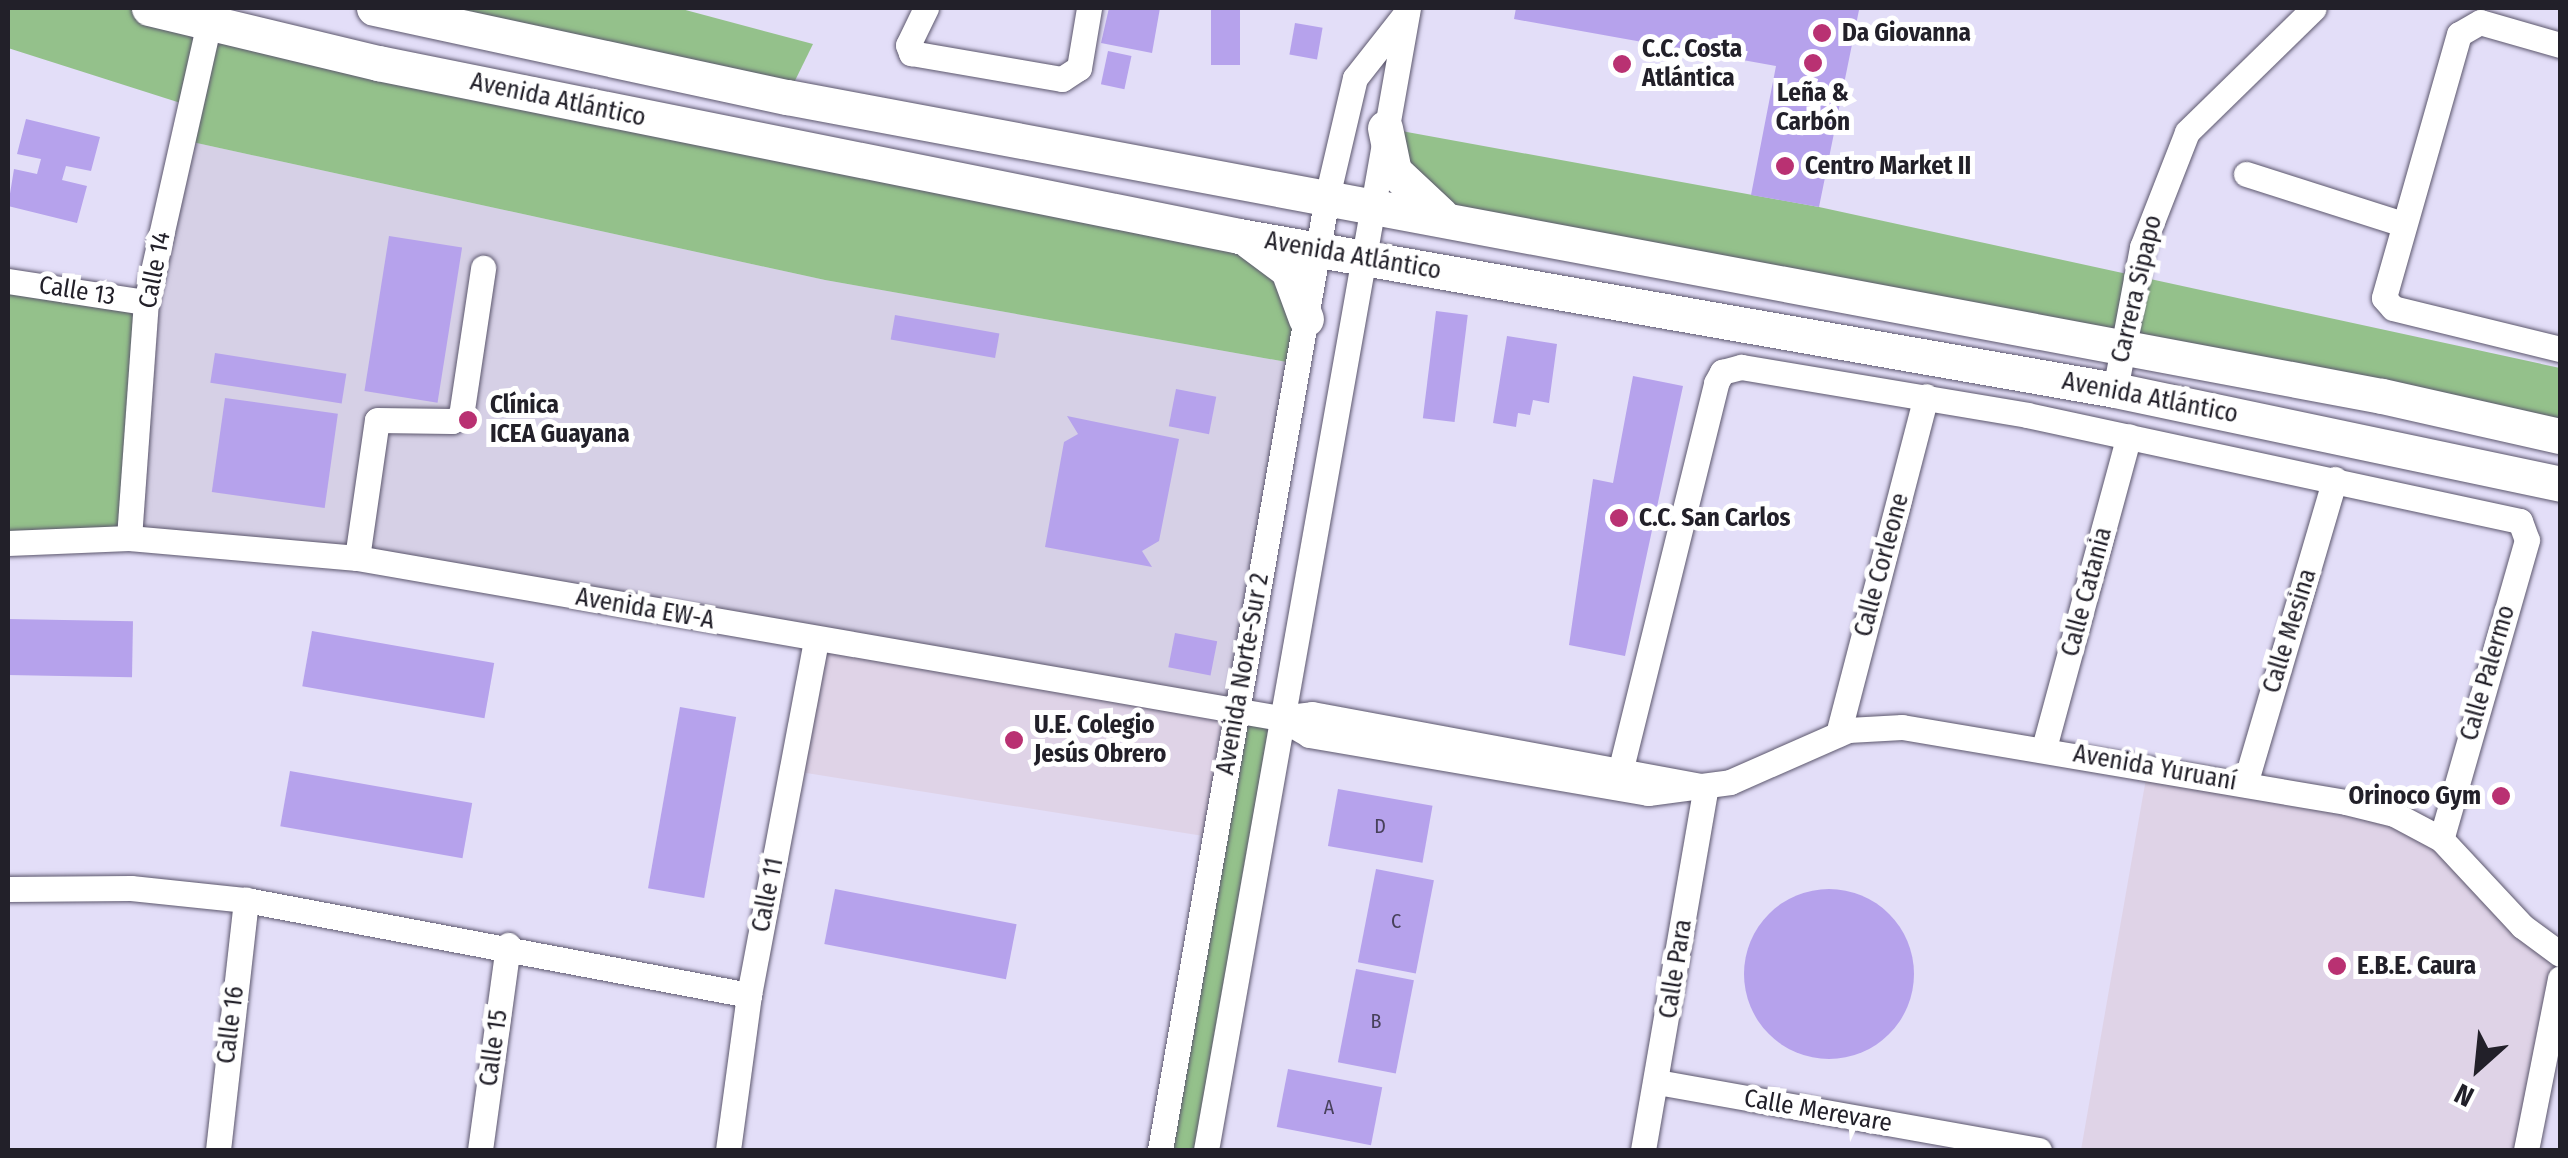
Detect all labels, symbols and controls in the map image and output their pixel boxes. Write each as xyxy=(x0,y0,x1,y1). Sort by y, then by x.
place label: Da Giovanna xyxy=(1842,18,1971,48)
marker: Da Giovanna xyxy=(1811,22,1833,44)
place label: C.C. Costa Atlántica xyxy=(1642,35,1742,94)
marker: Leña & Carbón xyxy=(1802,52,1824,74)
marker: C.C. Costa Atlántica xyxy=(1611,53,1633,75)
street label: Avenida Atlántico xyxy=(468,67,648,133)
place label: Leña & Carbón xyxy=(1776,79,1850,138)
place label: Centro Market II xyxy=(1805,151,1971,181)
marker: Centro Market II xyxy=(1774,155,1796,177)
street label: Carrera Sipapo xyxy=(2105,212,2169,366)
street label: Avenida Atlántico xyxy=(1263,226,1443,286)
street label: Calle 14 xyxy=(133,229,177,311)
street label: Calle 13 xyxy=(37,270,117,312)
street label: Avenida Atlántico xyxy=(2060,366,2240,430)
place label: Clínica ICEA Guayana xyxy=(490,391,630,450)
marker: Clínica ICEA Guayana xyxy=(455,407,481,433)
street label: Calle Corleone xyxy=(1848,490,1916,640)
place label: C.C. San Carlos xyxy=(1639,503,1790,533)
marker: C.C. San Carlos xyxy=(1608,507,1630,529)
street label: Calle Catania xyxy=(2055,524,2119,660)
street label: Calle Mesina xyxy=(2257,565,2323,697)
street label: Avenida Norte-Sur 2 xyxy=(1211,571,1275,777)
street label: Avenida EW-A xyxy=(573,582,717,636)
street label: Calle Palermo xyxy=(2454,602,2522,744)
place label: U.E. Colegio Jesús Obrero xyxy=(1034,711,1166,770)
marker: U.E. Colegio Jesús Obrero xyxy=(1003,729,1025,751)
street label: Avenida Yuruaní xyxy=(2071,739,2239,797)
place label: Orinoco Gym xyxy=(2349,781,2481,811)
marker: Orinoco Gym xyxy=(2490,785,2512,807)
house number: D xyxy=(1374,814,1386,838)
street label: Calle 11 xyxy=(746,855,790,935)
house number: C xyxy=(1391,909,1401,933)
street label: Calle Para xyxy=(1653,917,1699,1021)
place label: E.B.E. Caura xyxy=(2357,951,2476,981)
marker: E.B.E. Caura xyxy=(2326,955,2348,977)
street label: Calle 16 xyxy=(211,985,251,1065)
street label: Calle 15 xyxy=(474,1008,514,1088)
house number: B xyxy=(1371,1009,1381,1033)
north arrow xyxy=(2428,1018,2528,1118)
text: N xyxy=(2449,1077,2479,1114)
street label: Calle Merevare xyxy=(1742,1083,1894,1139)
house number: A xyxy=(1324,1095,1334,1119)

